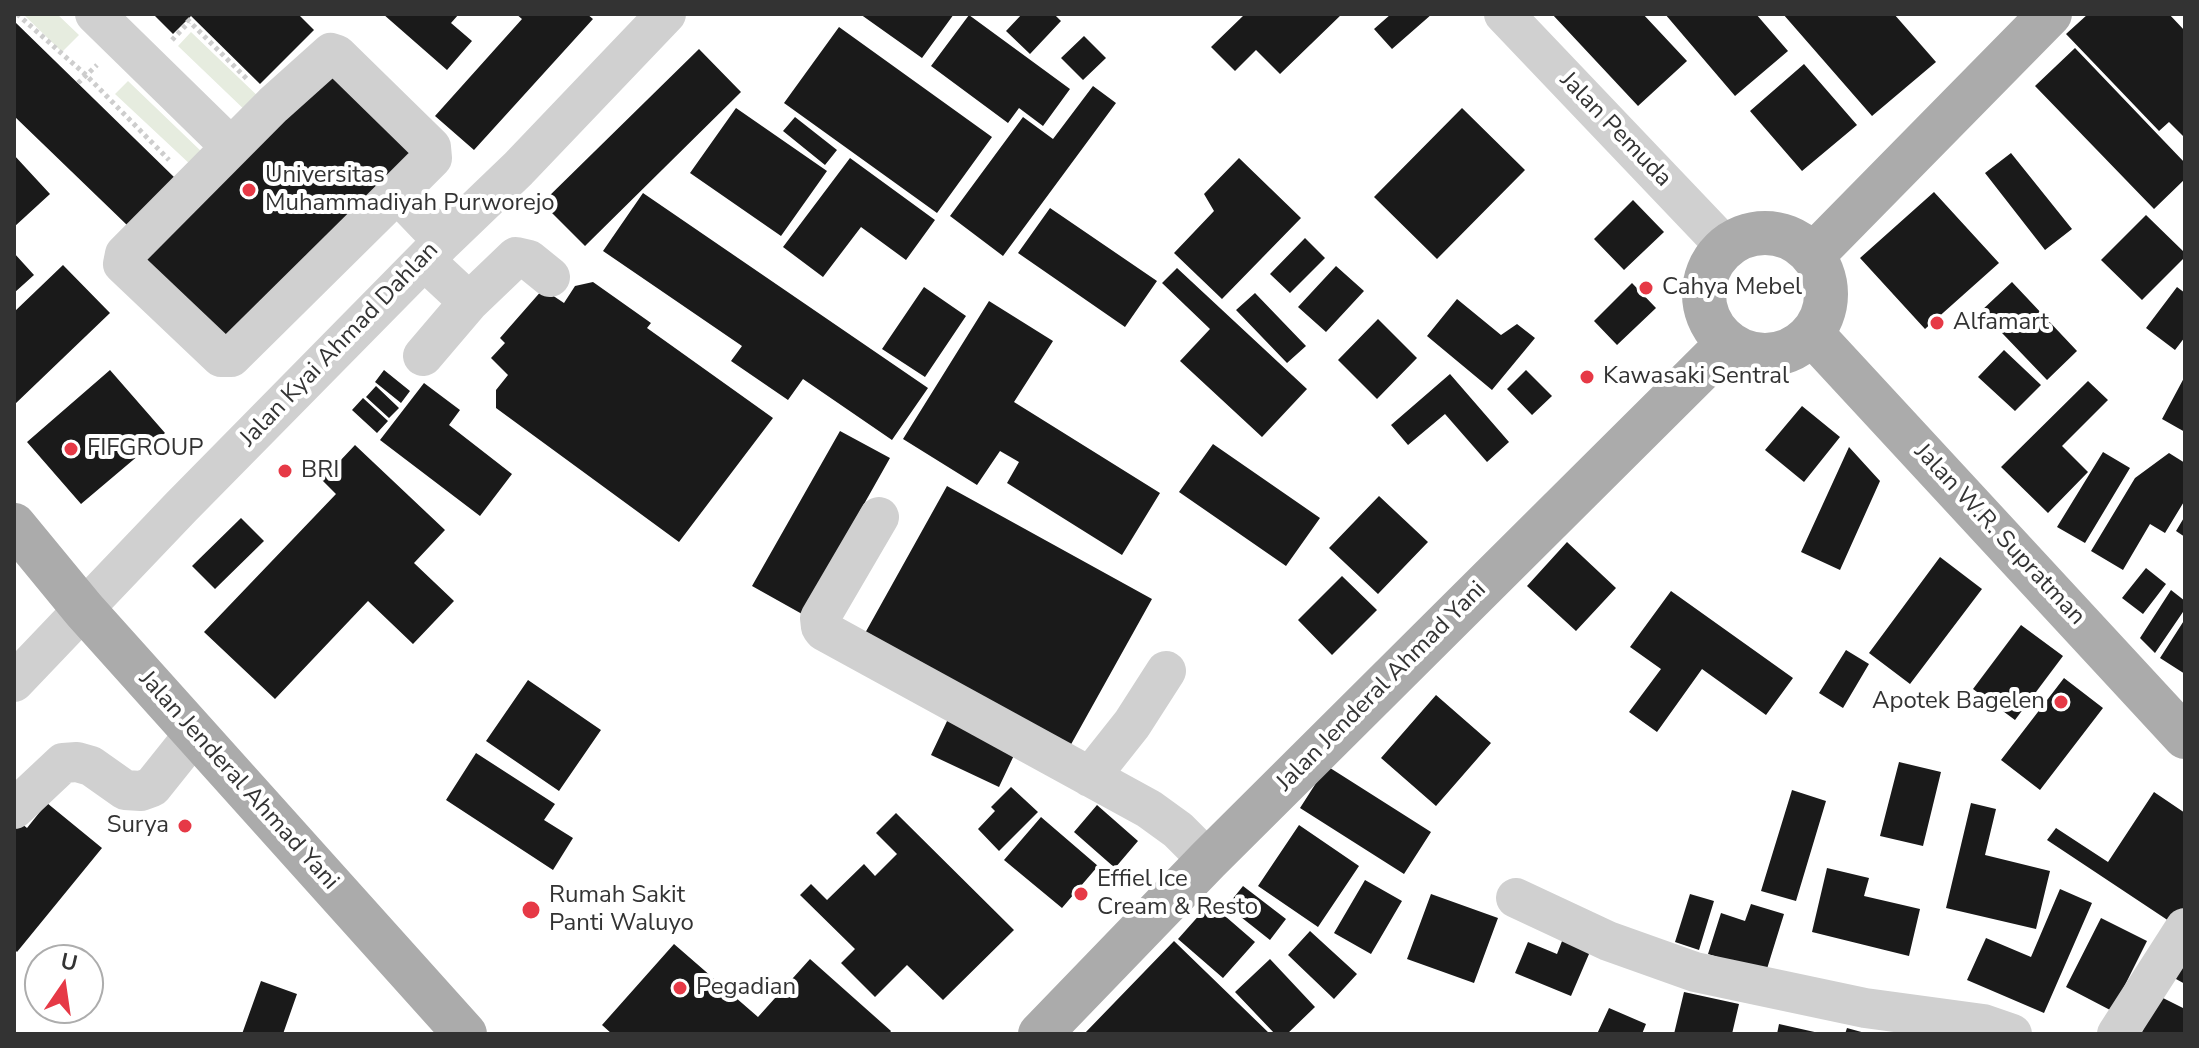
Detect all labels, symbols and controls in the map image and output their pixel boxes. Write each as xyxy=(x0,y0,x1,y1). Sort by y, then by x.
street label: Jalan Pemuda xyxy=(1553,67,1677,193)
place label: Universitas Muhammadiyah Purworejo xyxy=(265,162,555,218)
marker: Universitas Muhammadiyah Purworejo xyxy=(240,181,258,199)
street label: Jalan Kyai Ahmad Dahlan xyxy=(235,237,445,453)
place label: Cahya Mebel xyxy=(1662,274,1802,302)
marker: Cahya Mebel xyxy=(1637,279,1655,297)
place label: Alfamart xyxy=(1953,309,2049,337)
marker: Alfamart xyxy=(1928,314,1946,332)
place label: Kawasaki Sentral xyxy=(1603,363,1789,391)
marker: Kawasaki Sentral xyxy=(1578,368,1596,386)
place label: FIFGROUP xyxy=(87,435,203,463)
street label: Jalan W.R. Supratman xyxy=(1908,438,2090,632)
marker: FIFGROUP xyxy=(62,440,80,458)
place label: BRI xyxy=(301,457,339,485)
marker: BRI xyxy=(276,462,294,480)
street label: Jalan Jenderal Ahmad Yani xyxy=(1271,576,1493,798)
street label: Jalan Jenderal Ahmad Yani xyxy=(132,666,344,896)
place label: Apotek Bagelen xyxy=(1872,688,2045,716)
marker: Apotek Bagelen xyxy=(2052,693,2070,711)
place label: Surya xyxy=(107,812,169,840)
marker: Surya xyxy=(176,817,194,835)
place label: Effiel Ice Cream & Resto xyxy=(1097,866,1258,922)
place label: Rumah Sakit Panti Waluyo xyxy=(549,882,694,938)
marker: Effiel Ice Cream & Resto xyxy=(1072,885,1090,903)
marker: Rumah Sakit Panti Waluyo xyxy=(520,899,542,921)
north arrow xyxy=(24,944,104,1024)
text: U xyxy=(58,946,80,979)
place label: Pegadian xyxy=(696,974,796,1002)
marker: Pegadian xyxy=(671,979,689,997)

